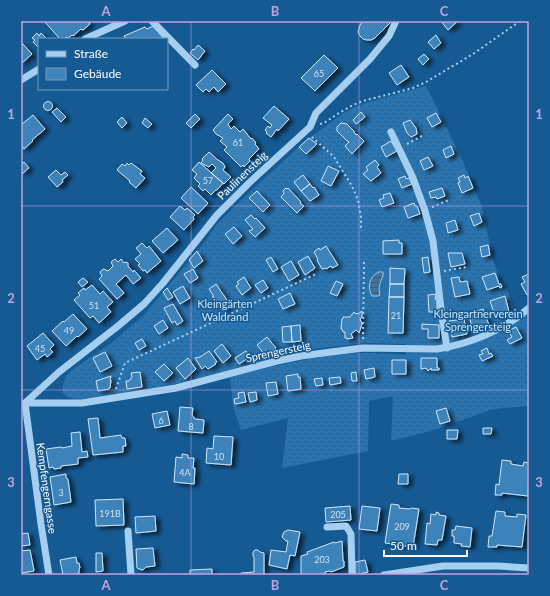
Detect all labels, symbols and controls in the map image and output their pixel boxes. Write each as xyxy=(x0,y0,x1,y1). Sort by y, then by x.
text: A xyxy=(100,3,111,19)
text: B xyxy=(271,3,280,19)
text: C xyxy=(440,3,449,19)
legend xyxy=(38,38,168,90)
text: Straße xyxy=(74,46,108,61)
text: Gebäude xyxy=(74,66,121,81)
house number: 65 xyxy=(314,68,324,79)
text: 1 xyxy=(7,106,15,122)
text: 1 xyxy=(535,106,543,122)
house number: 61 xyxy=(233,137,243,148)
street label: Paulinensteig xyxy=(214,148,270,202)
house number: 57 xyxy=(203,175,213,186)
text: 2 xyxy=(7,290,15,306)
text: 2 xyxy=(535,290,543,306)
park label: Kleingärten Waldrand xyxy=(197,297,253,323)
house number: 51 xyxy=(89,300,99,311)
park label: Kleingartnerverein Sprengersteig xyxy=(433,307,523,333)
house number: 21 xyxy=(391,310,401,321)
house number: 49 xyxy=(64,325,74,336)
street label: Sprengersteig xyxy=(244,338,312,364)
house number: 45 xyxy=(35,343,45,354)
house number: 6 xyxy=(158,415,164,426)
house number: 8 xyxy=(188,421,194,432)
street label: Kempfengerngasse xyxy=(34,442,60,534)
house number: 10 xyxy=(214,451,224,462)
house number: 4A xyxy=(179,467,192,478)
text: 3 xyxy=(7,474,15,490)
text: 3 xyxy=(535,474,543,490)
house number: 3 xyxy=(58,487,64,498)
house number: 191B xyxy=(99,508,121,519)
house number: 205 xyxy=(330,509,346,520)
house number: 209 xyxy=(394,521,410,532)
scale bar xyxy=(384,532,467,558)
text: 50 m xyxy=(390,538,417,553)
house number: 203 xyxy=(314,554,330,565)
text: A xyxy=(100,577,111,593)
text: B xyxy=(271,577,280,593)
text: C xyxy=(440,577,449,593)

